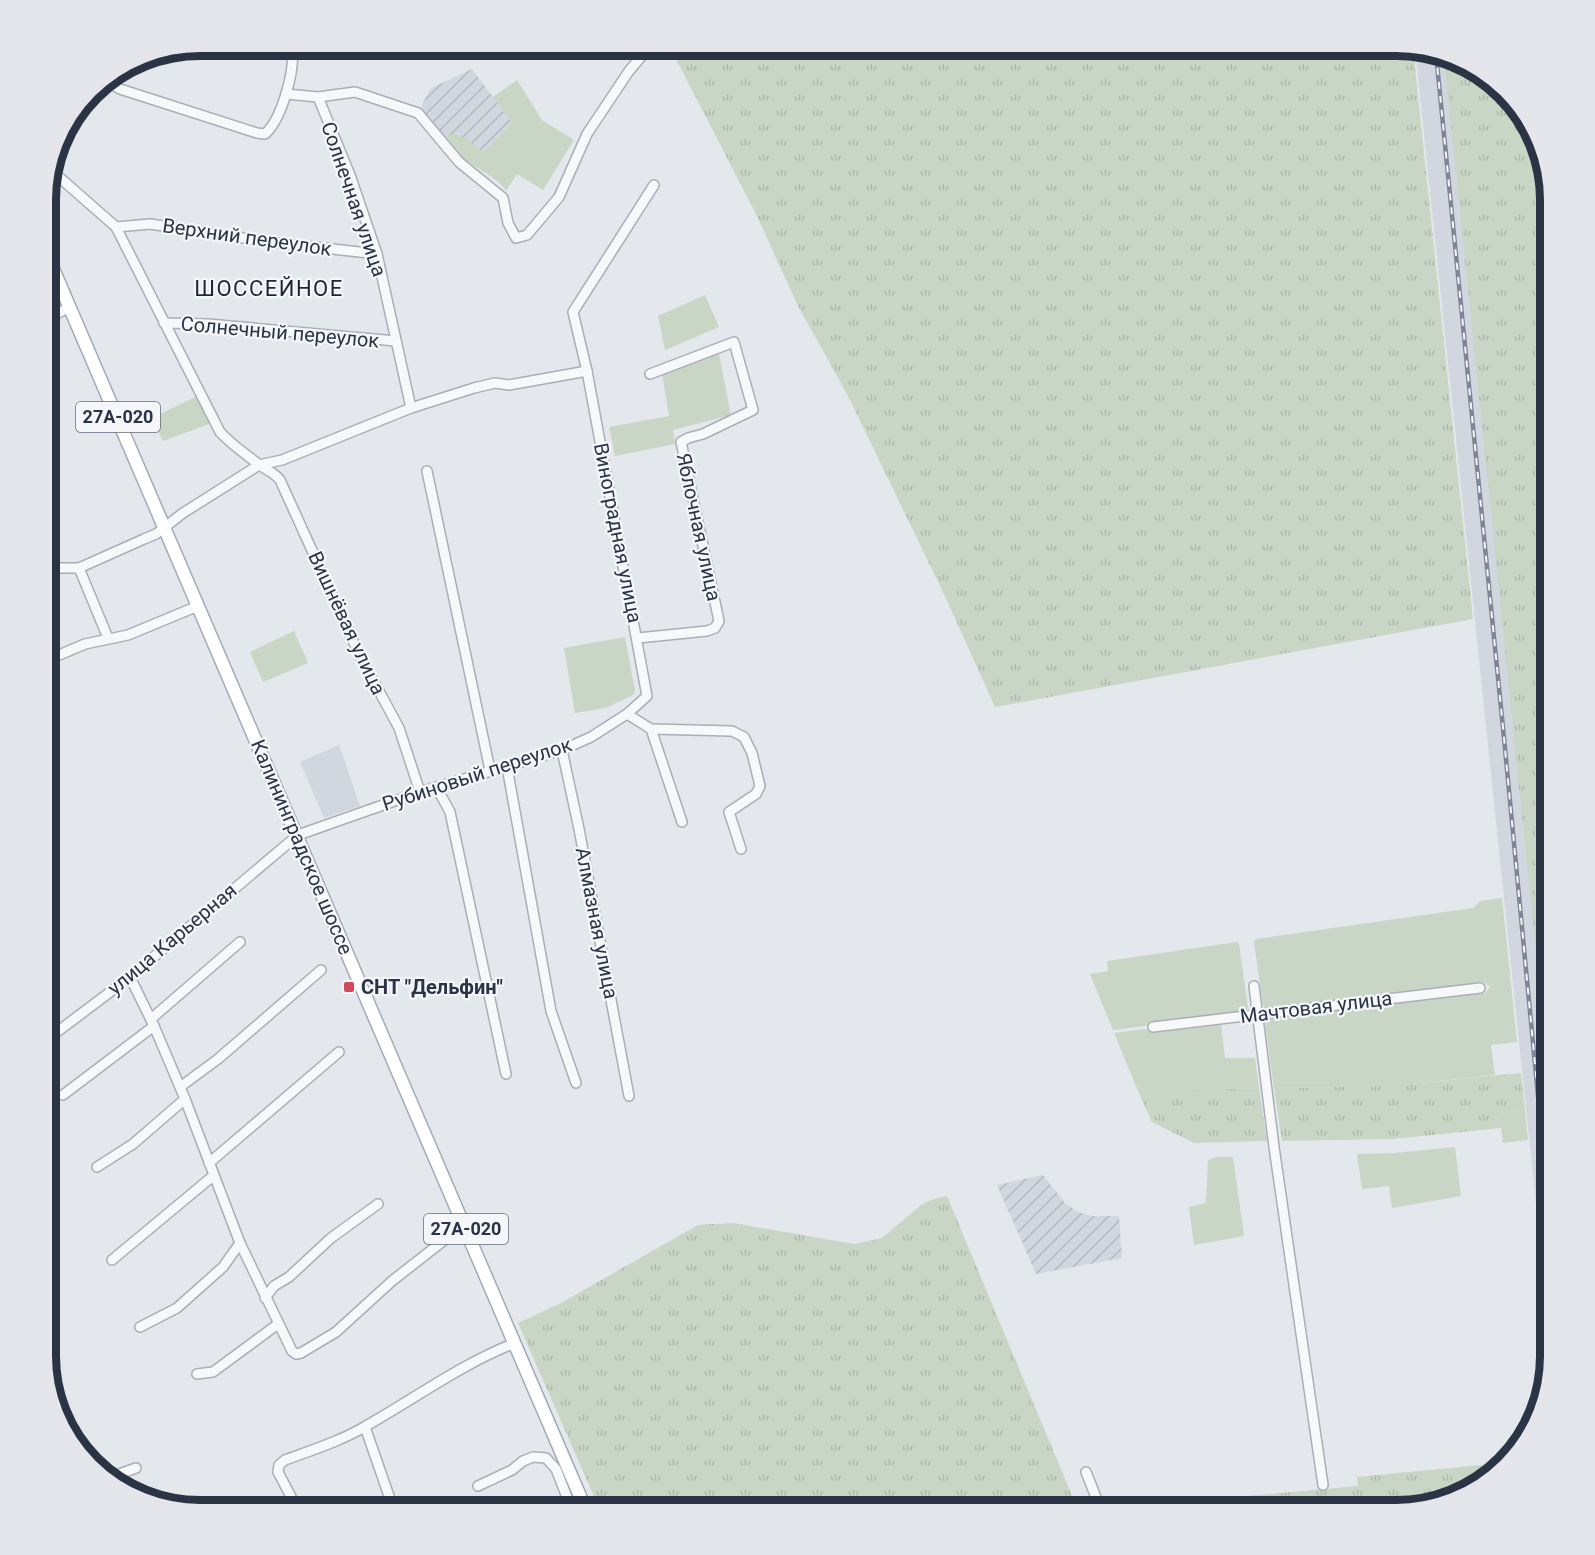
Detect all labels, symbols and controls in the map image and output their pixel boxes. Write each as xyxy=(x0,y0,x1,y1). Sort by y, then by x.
street label: Солнечная улица xyxy=(316,118,392,280)
street label: Верхний переулок xyxy=(161,213,333,261)
district label: ШОССЕЙНОЕ xyxy=(194,276,344,301)
street label: Солнечный переулок xyxy=(180,311,380,353)
road number: 27А-020 xyxy=(76,402,160,432)
street label: Виноградная улица xyxy=(589,441,647,625)
street label: Яблочная улица xyxy=(672,451,726,603)
street label: Вишнёвая улица xyxy=(303,547,391,699)
street label: Рубиновый переулок xyxy=(379,732,575,816)
street label: Калининградское шоссе xyxy=(246,736,358,958)
street label: Алмазная улица xyxy=(571,845,623,1001)
street label: улица Карьерная xyxy=(103,878,241,1000)
place label: СНТ "Дельфин" xyxy=(361,975,503,999)
marker: СНТ "Дельфин" xyxy=(342,980,356,994)
street label: Мачтовая улица xyxy=(1239,986,1393,1028)
road number: 27А-020 xyxy=(424,1214,508,1244)

